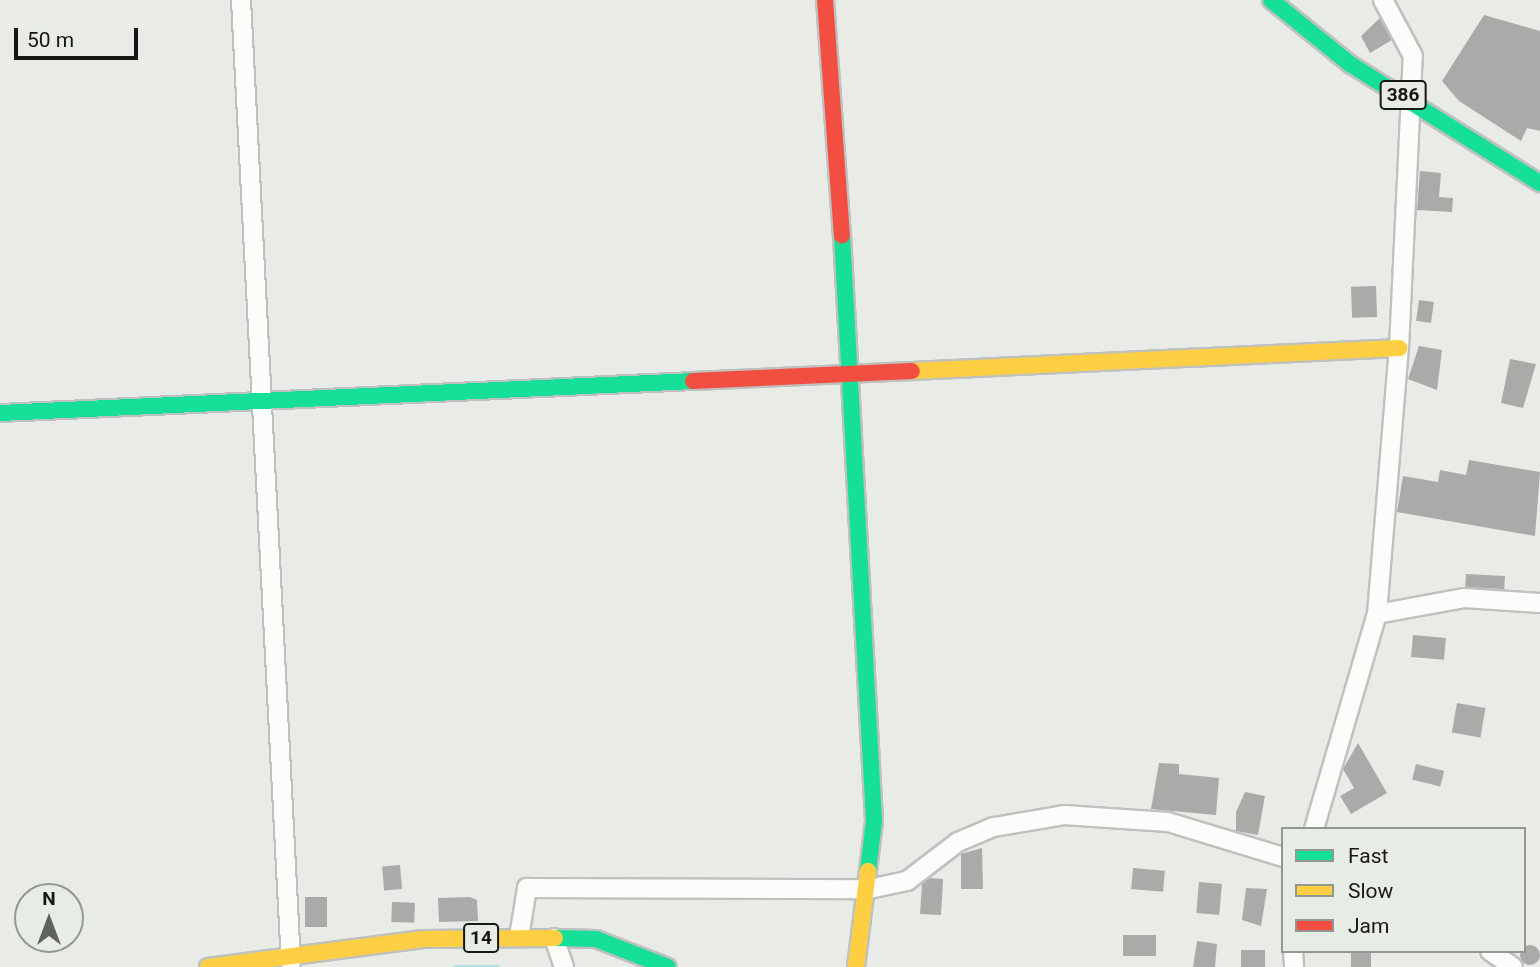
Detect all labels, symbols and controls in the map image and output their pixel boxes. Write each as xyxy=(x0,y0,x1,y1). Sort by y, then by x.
scale bar xyxy=(18,14,142,58)
text: 50 m xyxy=(27,28,74,52)
road number: 386 xyxy=(1378,80,1428,110)
legend xyxy=(1281,827,1526,953)
text: Fast xyxy=(1348,844,1388,868)
text: Slow xyxy=(1348,879,1393,903)
north arrow xyxy=(14,883,84,953)
text: N xyxy=(42,887,56,910)
text: Jam xyxy=(1348,914,1389,938)
road number: 14 xyxy=(462,922,500,954)

